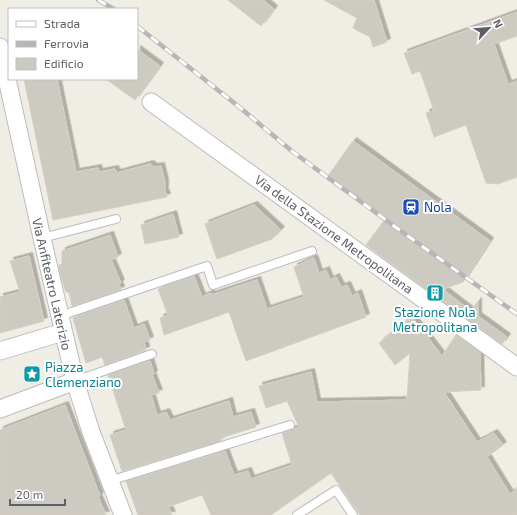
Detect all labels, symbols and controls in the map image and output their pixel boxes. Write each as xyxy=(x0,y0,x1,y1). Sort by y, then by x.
legend xyxy=(8,8,138,80)
north arrow xyxy=(469,8,509,48)
text: Strada xyxy=(44,16,80,30)
text: N xyxy=(491,17,506,30)
text: Ferrovia xyxy=(44,36,89,50)
text: Edificio xyxy=(44,56,84,70)
street label: Via della Stazione Metropolitana xyxy=(252,171,416,297)
station icon: Nola xyxy=(401,197,421,217)
place label: Nola xyxy=(424,199,452,215)
street label: Via Anfiteatro Laterizio xyxy=(29,216,75,352)
building icon: Stazione Nola Metropolitana xyxy=(425,283,445,303)
place label: Stazione Nola Metropolitana xyxy=(393,304,477,335)
place label: Piazza Clemenziano xyxy=(45,359,121,390)
place icon: Piazza Clemenziano xyxy=(22,364,42,384)
scale bar xyxy=(10,481,65,507)
text: 20 m xyxy=(16,487,43,501)

